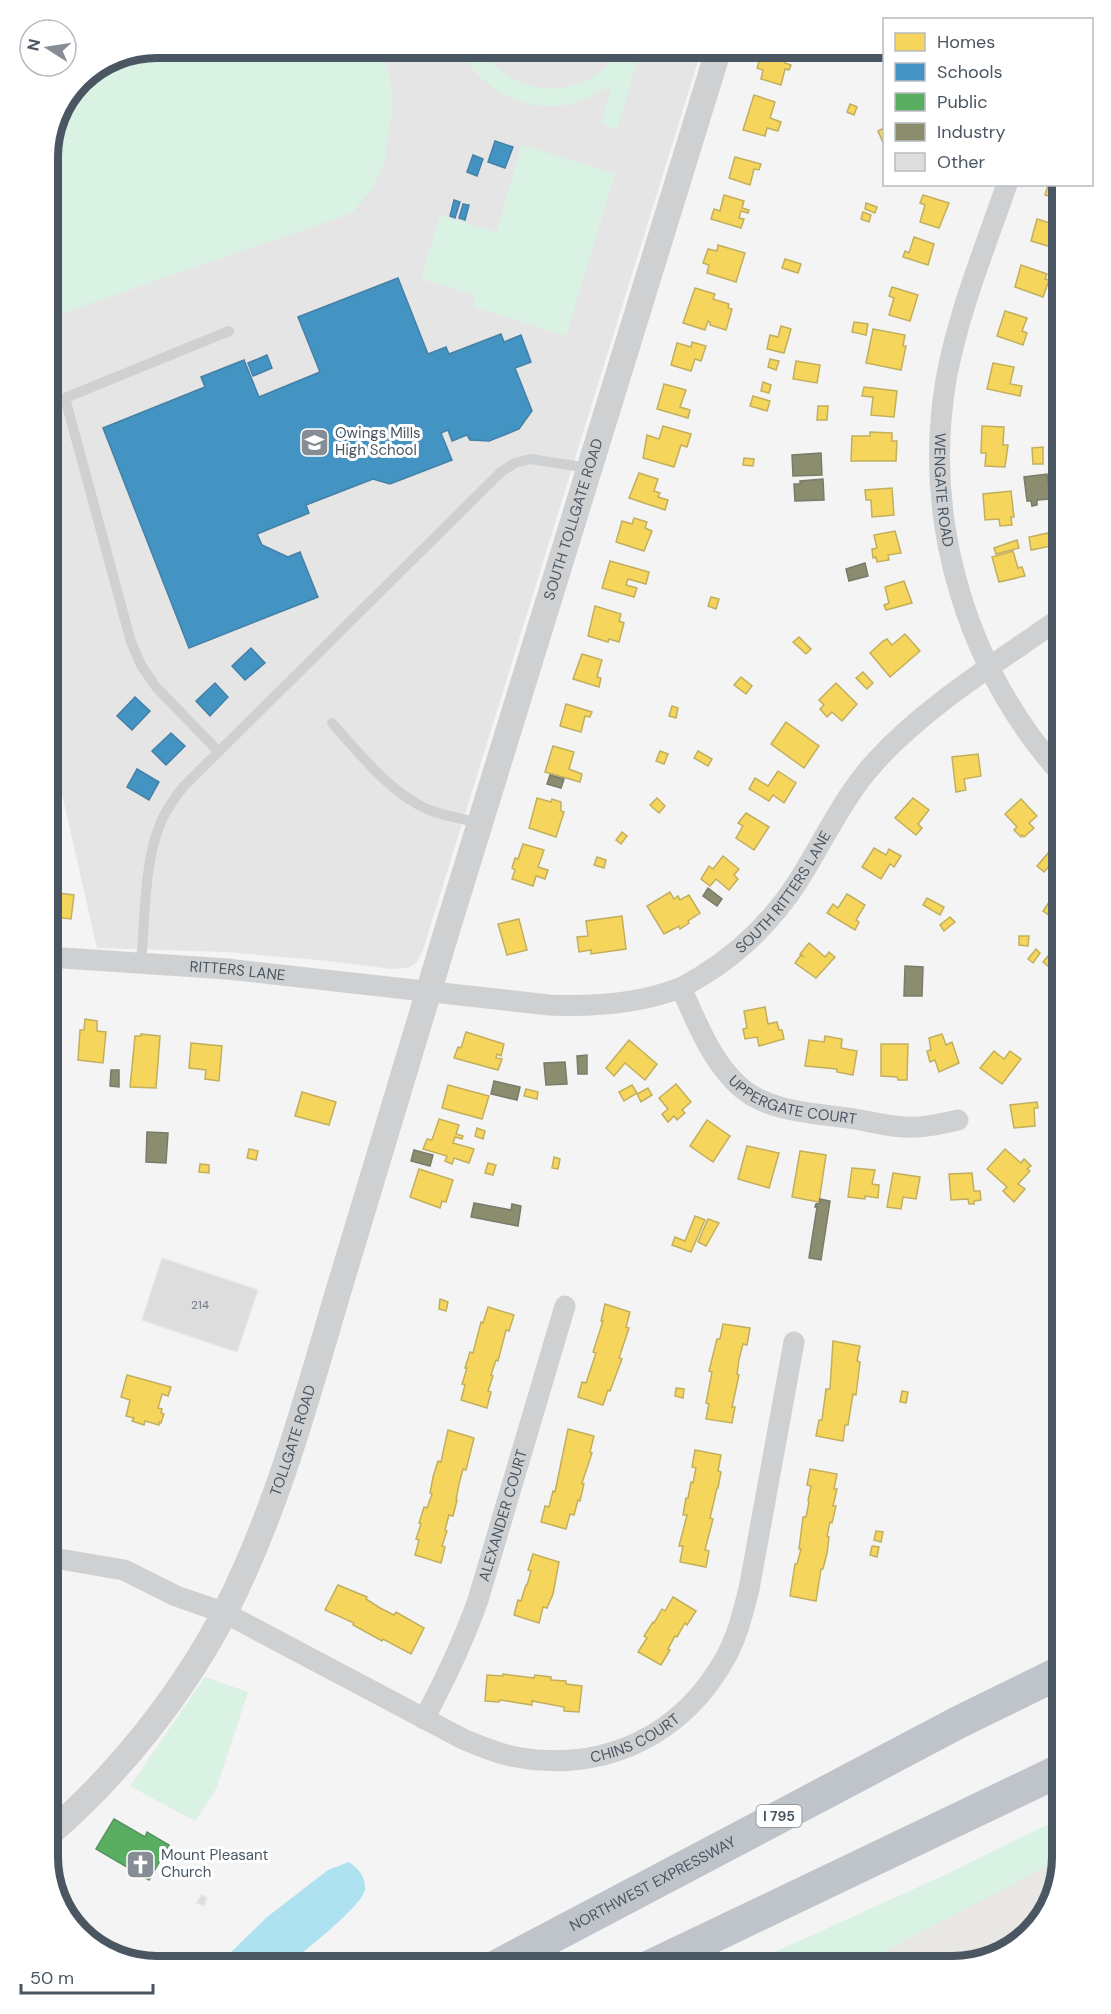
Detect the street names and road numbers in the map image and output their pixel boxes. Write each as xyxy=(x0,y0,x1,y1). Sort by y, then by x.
street label: WENGATE ROAD xyxy=(930,433,958,549)
street label: SOUTH TOLLGATE ROAD xyxy=(539,436,608,603)
street label: SOUTH RITTERS LANE xyxy=(731,827,836,958)
street label: RITTERS LANE xyxy=(189,957,286,985)
street label: UPPERGATE COURT xyxy=(724,1071,858,1129)
street label: TOLLGATE ROAD xyxy=(265,1383,320,1499)
street label: ALEXANDER COURT xyxy=(474,1447,532,1584)
street label: CHINS COURT xyxy=(589,1709,684,1767)
road number: I 795 xyxy=(756,1805,802,1827)
street label: NORTHWEST EXPRESSWAY xyxy=(566,1832,739,1936)

